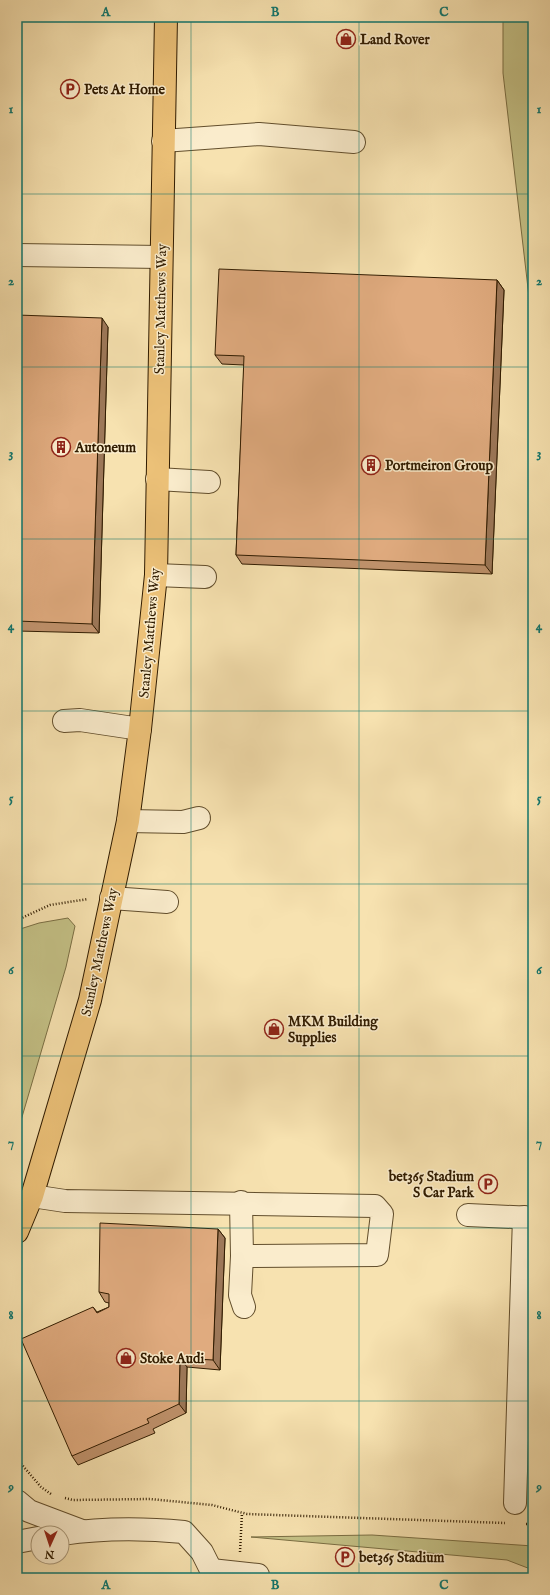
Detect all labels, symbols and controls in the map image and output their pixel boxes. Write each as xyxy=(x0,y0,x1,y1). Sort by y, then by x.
text: A xyxy=(101,4,112,21)
text: B xyxy=(271,4,280,21)
text: C xyxy=(439,4,449,21)
shop icon: Land Rover xyxy=(335,28,357,50)
place label: Land Rover xyxy=(360,31,431,49)
parking icon: Pets At Home xyxy=(59,78,81,100)
place label: Pets At Home xyxy=(84,81,166,99)
text: 1 xyxy=(9,101,14,118)
text: 1 xyxy=(537,101,542,118)
street label: Stanley Matthews Way xyxy=(151,243,171,375)
text: 2 xyxy=(8,273,14,290)
text: 2 xyxy=(536,273,542,290)
building icon: Autoneum xyxy=(50,436,72,458)
place label: Autoneum xyxy=(74,439,136,457)
text: 3 xyxy=(9,445,14,462)
text: 3 xyxy=(537,445,542,462)
building icon: Portmeiron Group xyxy=(360,454,382,476)
place label: Portmeiron Group xyxy=(385,457,493,475)
street label: Stanley Matthews Way xyxy=(135,567,165,699)
text: 4 xyxy=(8,618,15,635)
text: 4 xyxy=(536,618,543,635)
text: 5 xyxy=(9,790,14,807)
text: 5 xyxy=(537,790,542,807)
street label: Stanley Matthews Way xyxy=(78,886,122,1018)
text: 6 xyxy=(8,962,14,979)
text: 6 xyxy=(536,962,542,979)
place label: MKM Building Supplies xyxy=(288,1013,379,1047)
shop icon: MKM Building Supplies xyxy=(263,1018,285,1040)
text: 7 xyxy=(8,1135,14,1152)
text: 7 xyxy=(536,1135,542,1152)
place label: bet365 Stadium S Car Park xyxy=(388,1168,475,1202)
parking icon: bet365 Stadium S Car Park xyxy=(477,1173,499,1195)
text: 8 xyxy=(8,1307,14,1324)
text: 8 xyxy=(536,1307,542,1324)
shop icon: Stoke Audi xyxy=(115,1347,137,1369)
place label: Stoke Audi xyxy=(140,1350,204,1368)
text: 9 xyxy=(7,1479,14,1496)
text: 9 xyxy=(535,1479,542,1496)
north arrow xyxy=(30,1525,70,1565)
parking icon: bet365 Stadium xyxy=(334,1546,356,1568)
text: N xyxy=(44,1547,56,1561)
place label: bet365 Stadium xyxy=(358,1549,444,1567)
text: A xyxy=(101,1577,112,1594)
text: B xyxy=(271,1577,280,1594)
text: C xyxy=(439,1577,449,1594)

